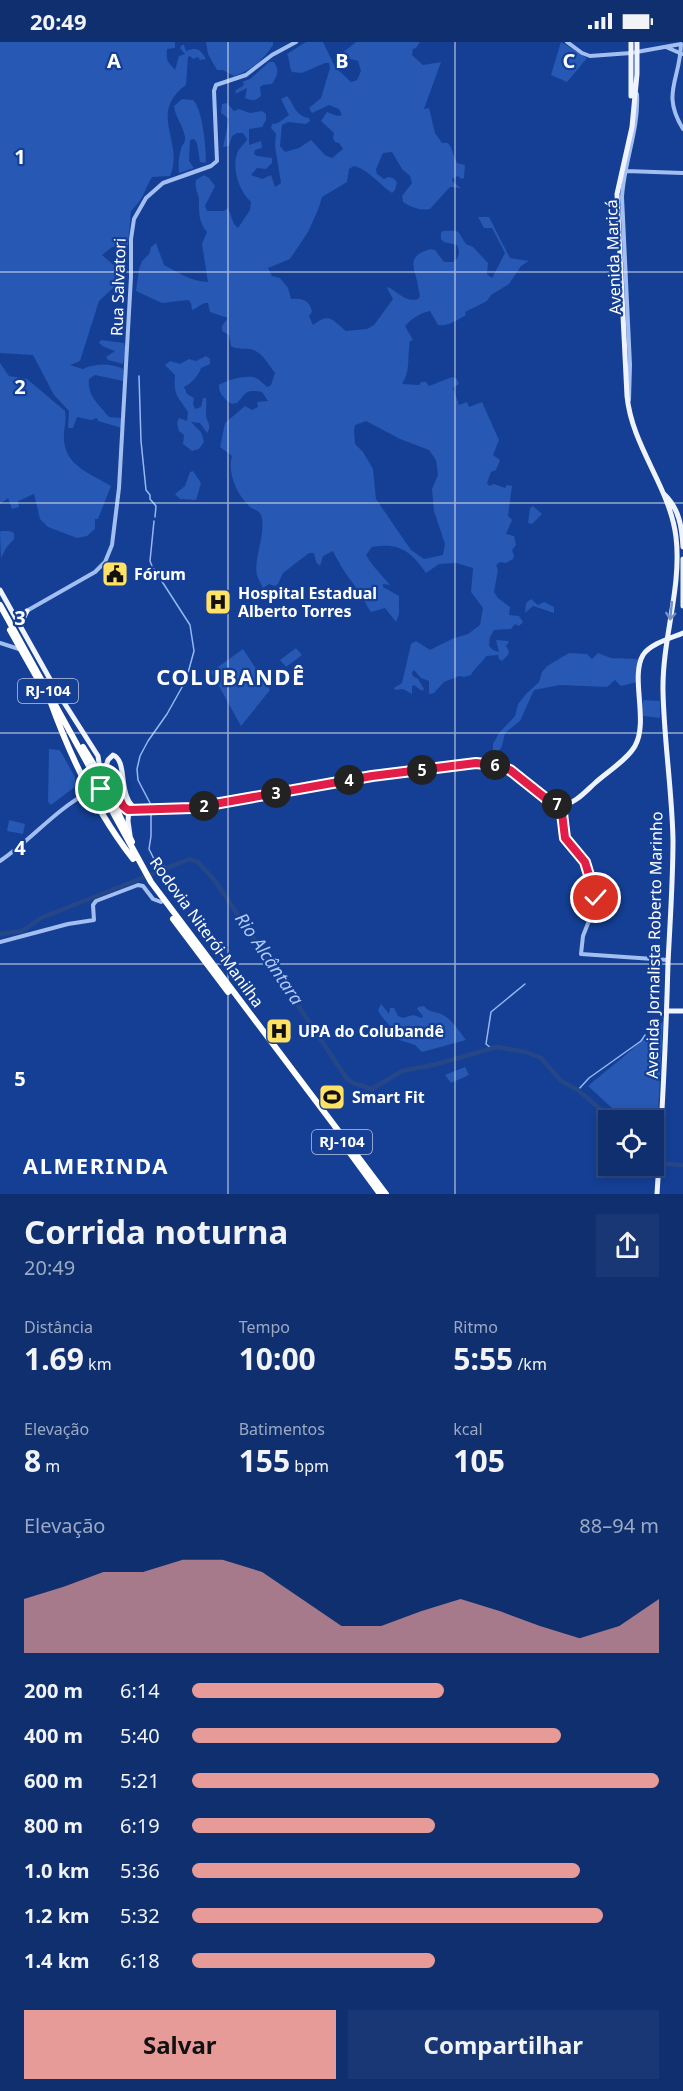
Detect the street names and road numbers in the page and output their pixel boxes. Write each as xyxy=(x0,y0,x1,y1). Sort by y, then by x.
street label: Avenida Maricá xyxy=(600,199,626,315)
street label: Rua Salvatori xyxy=(105,238,131,336)
road number: RJ-104 xyxy=(18,679,78,703)
street label: Avenida Jornalista Roberto Marinho xyxy=(641,811,667,1079)
street label: Rodovia Niterói-Manilha xyxy=(145,852,269,1012)
road number: RJ-104 xyxy=(312,1130,372,1154)

